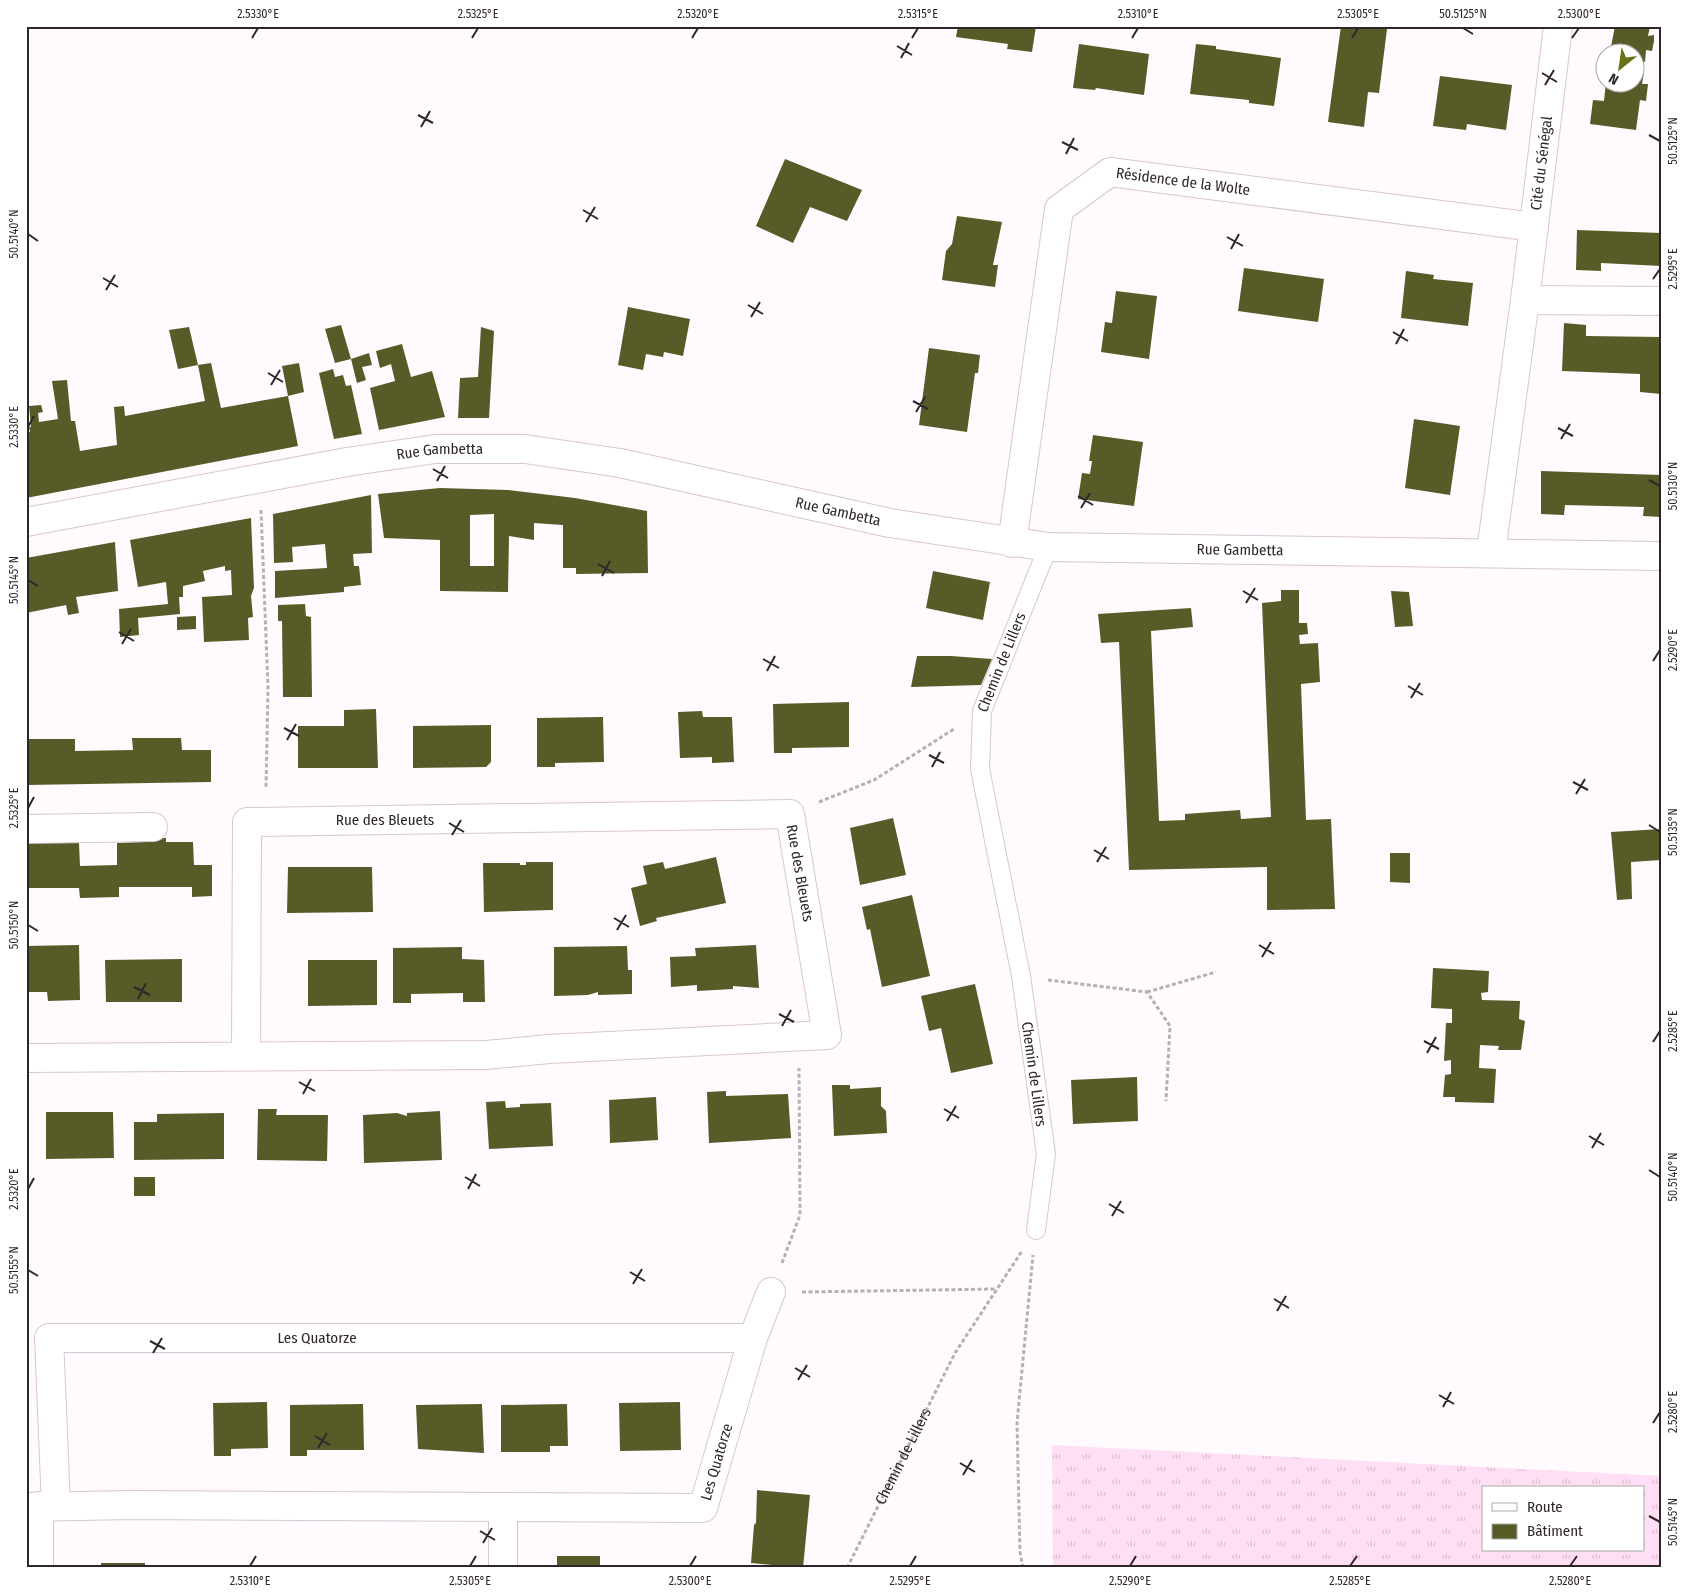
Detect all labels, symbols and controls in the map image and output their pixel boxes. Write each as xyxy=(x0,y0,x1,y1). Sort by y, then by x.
text: 2.5330°E xyxy=(237,7,279,21)
text: 2.5325°E xyxy=(458,7,499,21)
text: 2.5320°E xyxy=(677,7,719,21)
text: 2.5315°E xyxy=(898,7,938,21)
text: 2.5310°E xyxy=(1118,7,1159,21)
text: 2.5305°E xyxy=(1337,7,1379,21)
text: 50.5125°N xyxy=(1439,7,1487,21)
text: 2.5300°E xyxy=(1558,7,1601,21)
north arrow xyxy=(1594,42,1644,92)
text: N xyxy=(1606,69,1622,88)
street label: Cité du Sénégal xyxy=(1527,115,1556,211)
text: 50.5125°N xyxy=(1666,117,1680,165)
street label: Résidence de la Wolte xyxy=(1115,164,1251,199)
text: 50.5140°N xyxy=(7,210,21,259)
text: 2.5295°E xyxy=(1666,248,1680,290)
text: 2.5330°E xyxy=(7,406,21,448)
street label: Rue Gambetta xyxy=(395,440,483,464)
text: 50.5130°N xyxy=(1666,462,1680,510)
street label: Rue Gambetta xyxy=(794,493,883,530)
street label: Rue Gambetta xyxy=(1196,540,1284,559)
text: 50.5145°N xyxy=(7,556,21,604)
street label: Chemin de Lillers xyxy=(974,610,1030,715)
text: 2.5290°E xyxy=(1666,629,1680,671)
text: 2.5325°E xyxy=(7,787,21,828)
text: 50.5135°N xyxy=(1666,808,1680,856)
street label: Rue des Bleuets xyxy=(336,811,434,829)
street label: Rue des Bleuets xyxy=(783,823,817,923)
text: 50.5150°N xyxy=(7,901,21,949)
text: 2.5285°E xyxy=(1666,1010,1680,1052)
street label: Chemin de Lillers xyxy=(1018,1020,1050,1128)
text: 50.5140°N xyxy=(1666,1153,1680,1202)
text: 2.5320°E xyxy=(7,1168,21,1210)
text: 50.5155°N xyxy=(7,1246,21,1294)
street label: Les Quatorze xyxy=(277,1329,357,1347)
text: 2.5280°E xyxy=(1666,1391,1680,1433)
street label: Chemin de Lillers xyxy=(871,1405,935,1508)
street label: Les Quatorze xyxy=(697,1421,736,1503)
legend xyxy=(1482,1486,1644,1552)
text: Route xyxy=(1527,1498,1563,1516)
text: 50.5145°N xyxy=(1666,1498,1680,1546)
text: Bâtiment xyxy=(1527,1522,1583,1540)
text: 2.5310°E xyxy=(230,1574,271,1588)
text: 2.5305°E xyxy=(449,1574,491,1588)
text: 2.5300°E xyxy=(669,1574,712,1588)
text: 2.5295°E xyxy=(889,1574,931,1588)
text: 2.5290°E xyxy=(1109,1574,1151,1588)
text: 2.5285°E xyxy=(1329,1574,1371,1588)
text: 2.5280°E xyxy=(1549,1574,1591,1588)

